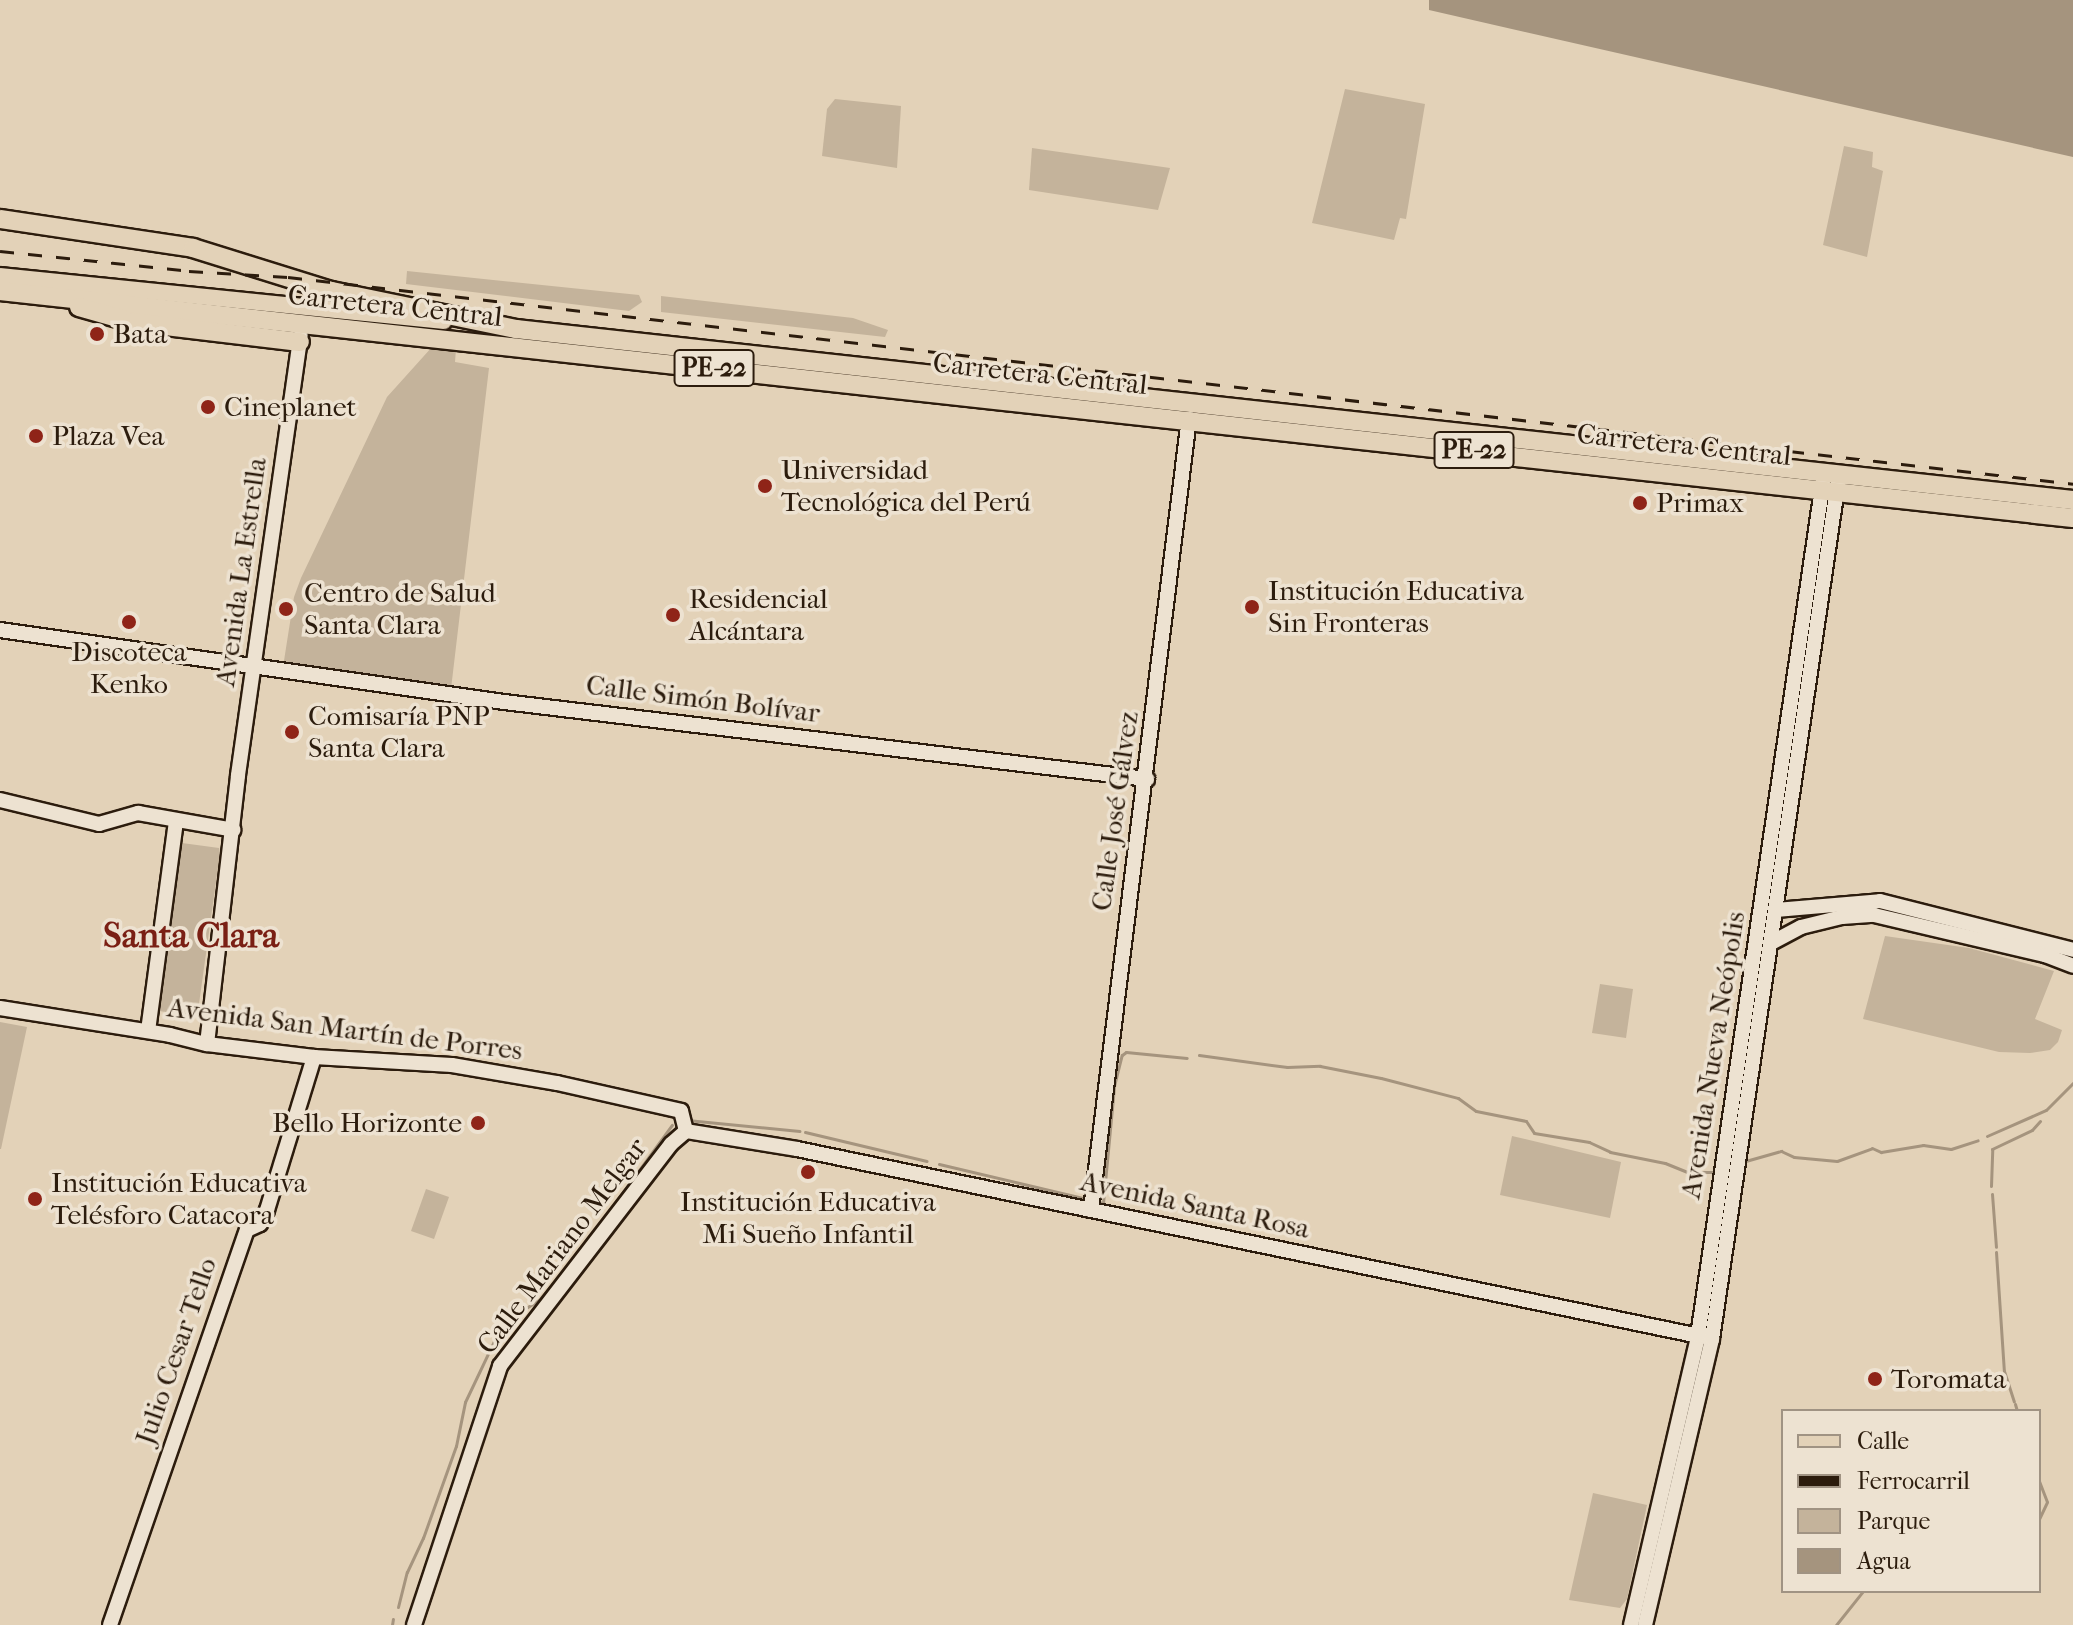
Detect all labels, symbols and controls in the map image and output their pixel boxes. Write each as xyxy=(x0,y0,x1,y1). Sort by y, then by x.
street label: Carretera Central xyxy=(286,278,504,334)
place label: Bata xyxy=(113,317,167,351)
marker: Bata xyxy=(88,325,106,343)
road number: PE-22 xyxy=(672,346,756,390)
street label: Carretera Central xyxy=(931,346,1149,402)
place label: Cineplanet xyxy=(224,390,356,424)
marker: Cineplanet xyxy=(199,398,217,416)
street label: Carretera Central xyxy=(1575,417,1793,473)
place label: Plaza Vea xyxy=(52,419,164,453)
marker: Plaza Vea xyxy=(27,427,45,445)
road number: PE-22 xyxy=(1432,428,1516,472)
place label: Universidad Tecnológica del Perú xyxy=(781,453,1031,519)
street label: Avenida La Estrella xyxy=(208,455,274,689)
marker: Universidad Tecnológica del Perú xyxy=(756,477,774,495)
place label: Primax xyxy=(1656,486,1744,520)
marker: Primax xyxy=(1631,494,1649,512)
place label: Institución Educativa Sin Fronteras xyxy=(1268,574,1524,640)
place label: Centro de Salud Santa Clara xyxy=(304,576,496,642)
place label: Residencial Alcántara xyxy=(689,582,828,648)
marker: Centro de Salud Santa Clara xyxy=(275,598,297,620)
marker: Institución Educativa Sin Fronteras xyxy=(1243,598,1261,616)
marker: Residencial Alcántara xyxy=(664,606,682,624)
marker: Discoteca Kenko xyxy=(120,613,138,631)
place label: Discoteca Kenko xyxy=(71,635,187,701)
street label: Calle Simón Bolívar xyxy=(584,668,822,730)
place label: Comisaría PNP Santa Clara xyxy=(308,699,490,765)
street label: Calle José Gálvez xyxy=(1084,709,1146,913)
marker: Comisaría PNP Santa Clara xyxy=(283,723,301,741)
street label: Avenida Nueva Neópolis xyxy=(1674,909,1752,1201)
district label: Santa Clara xyxy=(103,914,279,958)
street label: Avenida San Martín de Porres xyxy=(166,991,524,1067)
place label: Bello Horizonte xyxy=(272,1106,462,1140)
marker: Bello Horizonte xyxy=(469,1114,487,1132)
street label: Calle Mariano Melgar xyxy=(470,1132,654,1360)
marker: Institución Educativa Mi Sueño Infantil xyxy=(799,1163,817,1181)
street label: Avenida Santa Rosa xyxy=(1077,1164,1313,1246)
place label: Institución Educativa Telésforo Catacora xyxy=(51,1166,307,1232)
place label: Institución Educativa Mi Sueño Infantil xyxy=(680,1185,936,1251)
marker: Institución Educativa Telésforo Catacora xyxy=(26,1190,44,1208)
street label: Julio Cesar Tello xyxy=(128,1253,224,1449)
place label: Toromata xyxy=(1891,1362,2006,1396)
marker: Toromata xyxy=(1866,1370,1884,1388)
legend xyxy=(1781,1409,2041,1593)
text: Calle xyxy=(1857,1427,1909,1455)
text: Ferrocarril xyxy=(1857,1467,1970,1495)
text: Parque xyxy=(1857,1507,1930,1535)
text: Agua xyxy=(1857,1547,1910,1575)

